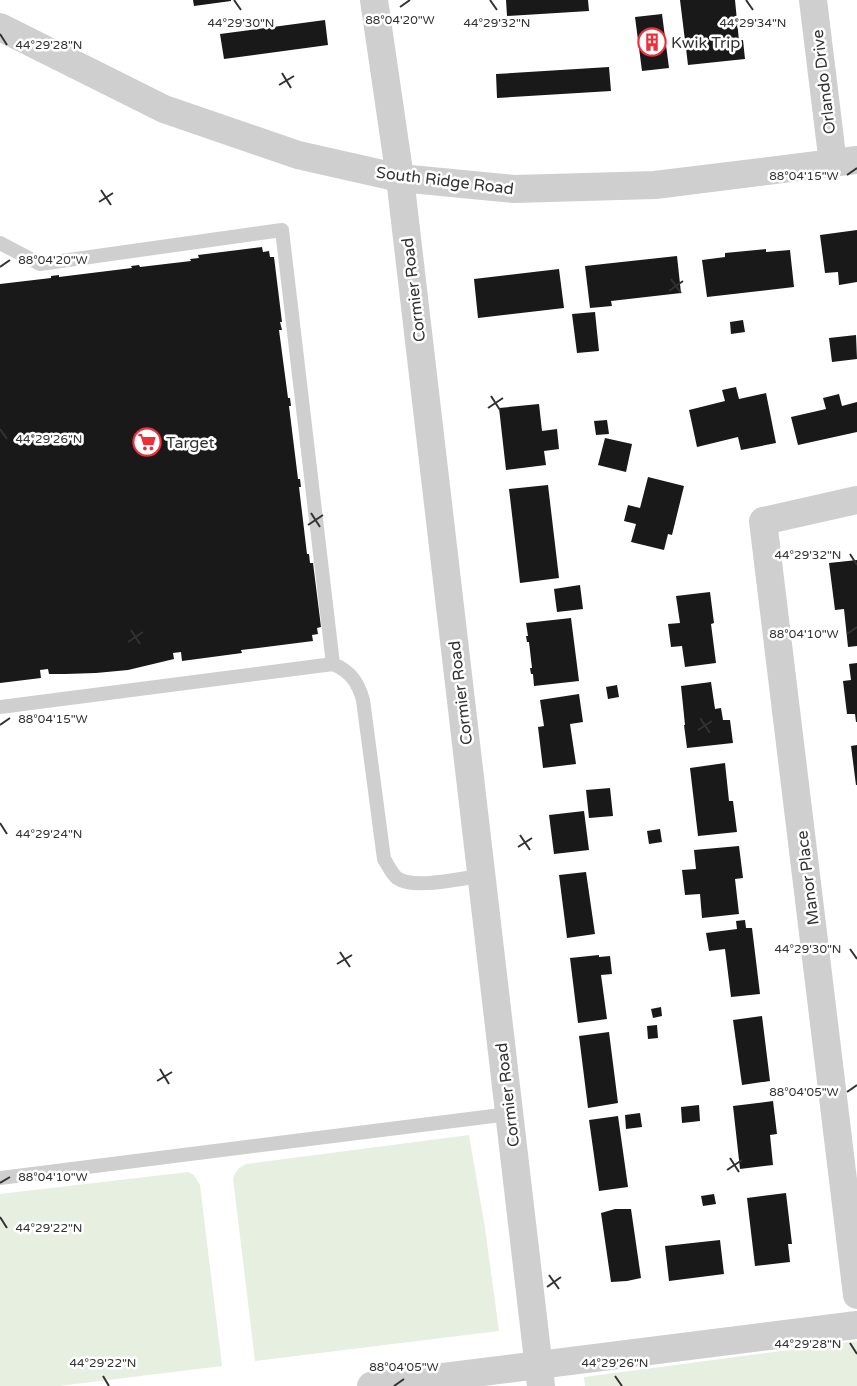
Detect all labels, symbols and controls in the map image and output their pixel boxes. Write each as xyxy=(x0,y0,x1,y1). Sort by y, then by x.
text: 88°04'20"W xyxy=(365,13,435,27)
text: 44°29'30"N xyxy=(208,16,275,30)
text: 44°29'32"N xyxy=(464,16,531,30)
text: 44°29'34"N xyxy=(720,16,787,30)
building icon: Kwik Trip xyxy=(637,27,667,57)
street label: Orlando Drive xyxy=(808,29,840,135)
place label: Kwik Trip xyxy=(671,33,740,53)
text: 44°29'28"N xyxy=(16,38,83,52)
street label: South Ridge Road xyxy=(375,163,515,199)
text: 88°04'15"W xyxy=(769,169,839,183)
street label: Cormier Road xyxy=(398,237,430,343)
text: 88°04'20"W xyxy=(18,253,88,267)
supermarket icon: Target xyxy=(132,427,162,457)
text: 44°29'26"N xyxy=(16,432,83,446)
place label: Target xyxy=(166,433,215,453)
text: 44°29'32"N xyxy=(775,548,842,562)
text: 88°04'10"W xyxy=(769,627,839,641)
street label: Cormier Road xyxy=(445,640,477,746)
text: 88°04'15"W xyxy=(18,712,88,726)
text: 44°29'24"N xyxy=(16,827,83,841)
street label: Manor Place xyxy=(792,829,824,926)
text: 44°29'30"N xyxy=(775,942,842,956)
street label: Cormier Road xyxy=(492,1042,524,1148)
text: 88°04'05"W xyxy=(769,1085,839,1099)
text: 88°04'10"W xyxy=(18,1170,88,1184)
text: 44°29'22"N xyxy=(16,1221,83,1235)
text: 44°29'28"N xyxy=(775,1337,842,1351)
text: 44°29'22"N xyxy=(70,1356,137,1370)
text: 44°29'26"N xyxy=(582,1356,649,1370)
text: 88°04'05"W xyxy=(369,1360,439,1374)

